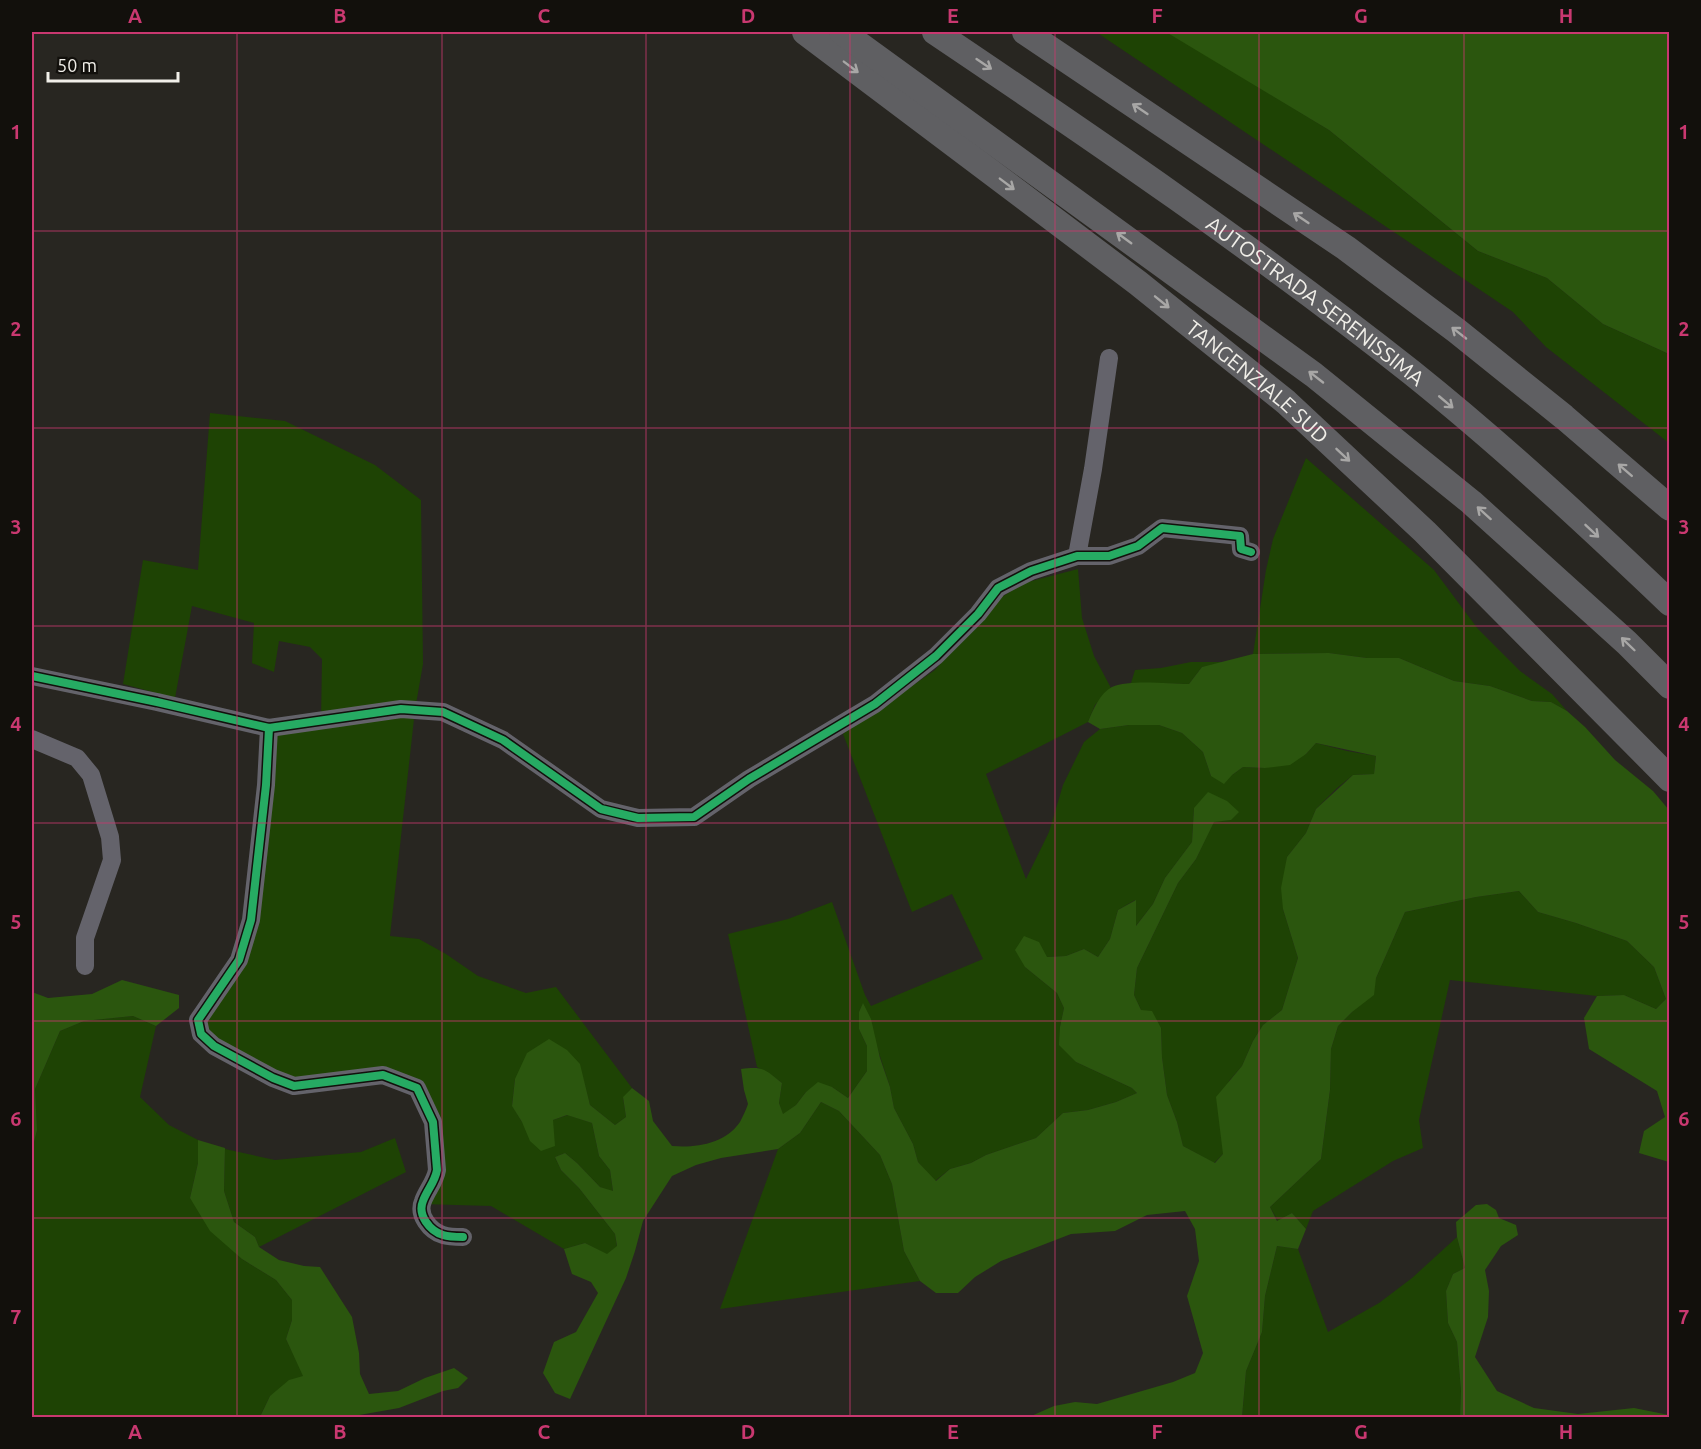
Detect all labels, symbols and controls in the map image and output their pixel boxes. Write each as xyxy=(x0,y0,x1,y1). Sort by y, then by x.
text: A xyxy=(128,4,142,27)
text: B xyxy=(333,4,347,27)
text: C xyxy=(538,4,551,27)
text: D xyxy=(741,4,755,27)
text: E xyxy=(947,4,959,27)
text: F xyxy=(1151,4,1163,27)
text: G xyxy=(1354,4,1368,27)
text: H xyxy=(1559,4,1573,27)
scale bar xyxy=(48,45,178,83)
text: 50 m xyxy=(57,55,97,75)
one-way arrow xyxy=(975,58,991,70)
one-way arrow xyxy=(843,60,859,73)
one-way arrow xyxy=(1131,102,1148,115)
text: 1 xyxy=(10,120,22,143)
text: 1 xyxy=(1678,120,1690,143)
one-way arrow xyxy=(998,178,1014,191)
street label: AUTOSTRADA SERENISSIMA xyxy=(1202,211,1430,390)
one-way arrow xyxy=(1293,211,1310,224)
one-way arrow xyxy=(1117,232,1133,244)
one-way arrow xyxy=(1154,296,1170,309)
street label: TANGENZIALE SUD xyxy=(1182,315,1334,448)
text: 2 xyxy=(10,317,22,340)
text: 2 xyxy=(1678,317,1690,340)
one-way arrow xyxy=(1451,326,1467,339)
one-way arrow xyxy=(1309,370,1325,383)
one-way arrow xyxy=(1438,395,1453,409)
one-way arrow xyxy=(1335,448,1350,462)
one-way arrow xyxy=(1618,463,1633,477)
one-way arrow xyxy=(1476,506,1491,520)
text: 3 xyxy=(10,515,22,538)
text: 3 xyxy=(1678,515,1690,538)
one-way arrow xyxy=(1585,524,1600,538)
one-way arrow xyxy=(1621,637,1636,652)
text: 4 xyxy=(10,712,22,735)
text: 4 xyxy=(1678,712,1690,735)
text: 5 xyxy=(10,910,22,933)
text: 5 xyxy=(1678,910,1690,933)
text: 6 xyxy=(10,1107,22,1130)
text: 6 xyxy=(1678,1107,1690,1130)
text: 7 xyxy=(10,1305,22,1328)
text: 7 xyxy=(1678,1305,1690,1328)
text: A xyxy=(128,1420,142,1443)
text: B xyxy=(333,1420,347,1443)
text: C xyxy=(538,1420,551,1443)
text: D xyxy=(741,1420,755,1443)
text: E xyxy=(947,1420,959,1443)
text: F xyxy=(1151,1420,1163,1443)
text: G xyxy=(1354,1420,1368,1443)
text: H xyxy=(1559,1420,1573,1443)

